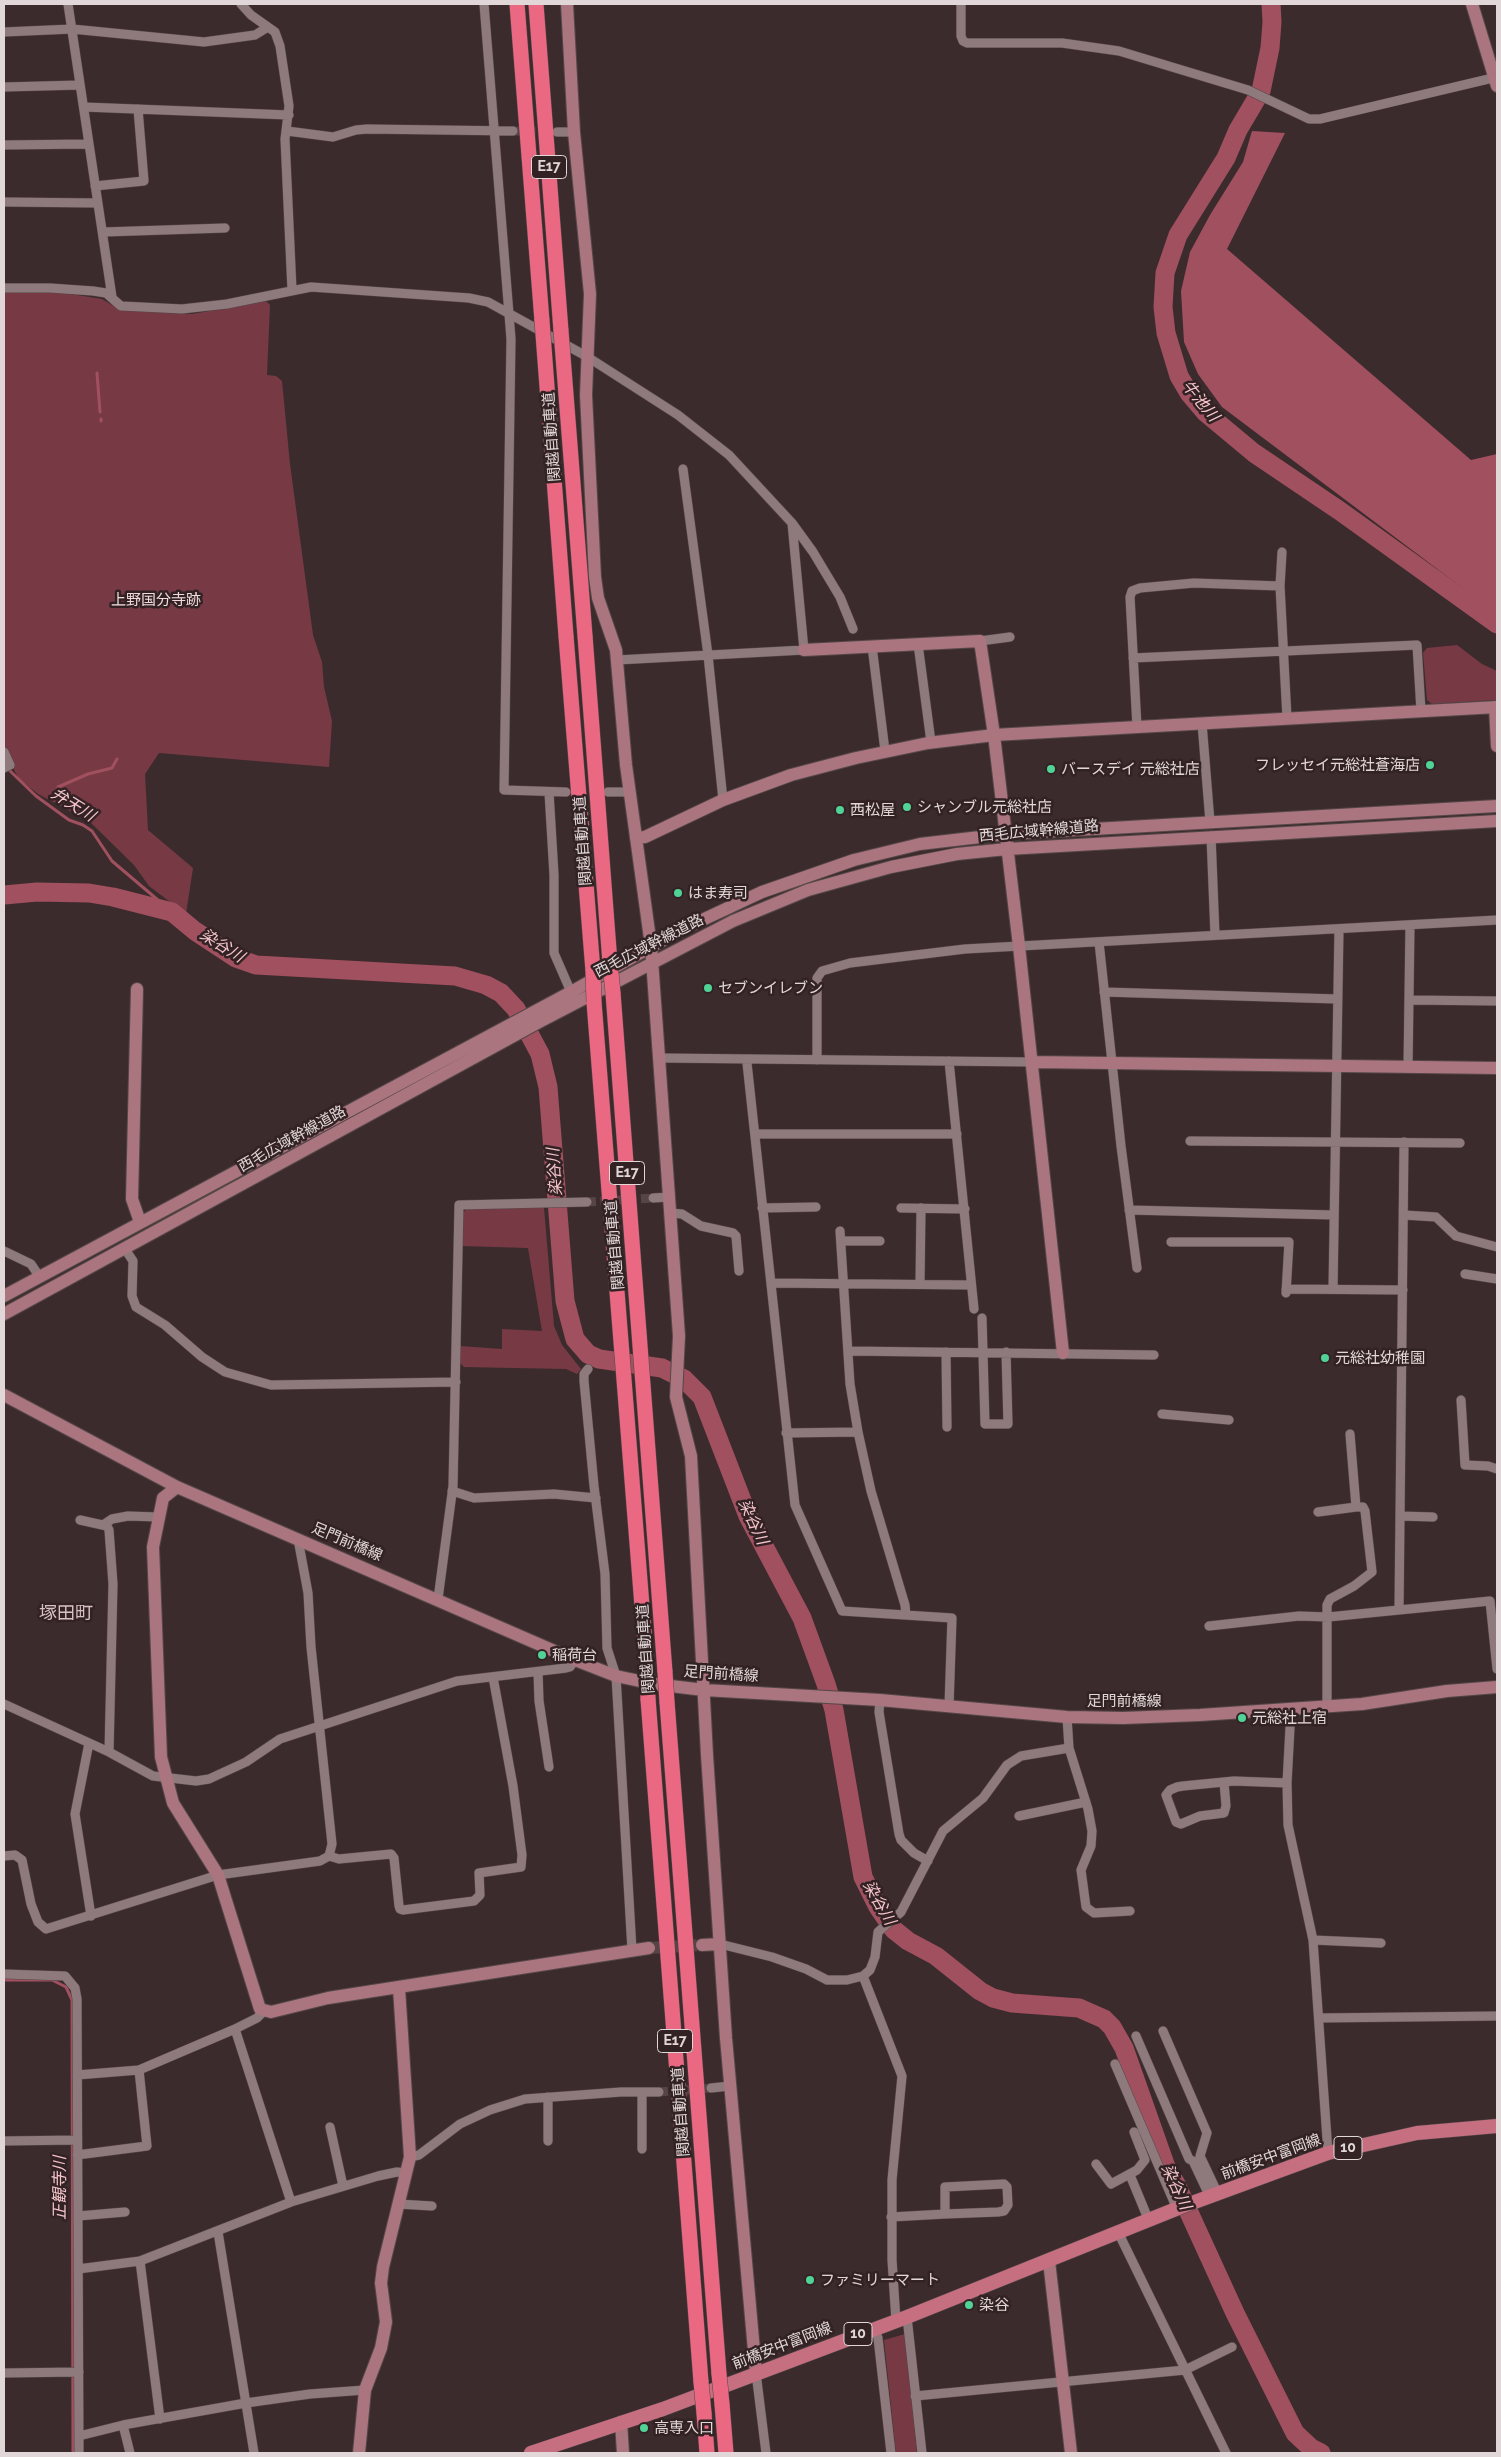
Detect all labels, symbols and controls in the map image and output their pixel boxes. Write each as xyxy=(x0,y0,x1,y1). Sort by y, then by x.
road number: E17 xyxy=(532,156,566,178)
water label: 牛池川 xyxy=(1177,376,1223,426)
street label: 関越自動車道 xyxy=(540,391,564,483)
park label: 上野国分寺跡 xyxy=(111,591,201,609)
place label: フレッセイ元総社蒼海店 xyxy=(1255,756,1420,774)
marker: フレッセイ元総社蒼海店 xyxy=(1424,759,1436,771)
place label: バースデイ 元総社店 xyxy=(1061,760,1200,778)
marker: バースデイ 元総社店 xyxy=(1045,763,1057,775)
water label: 弁天川 xyxy=(48,784,98,826)
street label: 関越自動車道 xyxy=(571,795,595,887)
place label: シャンブル元総社店 xyxy=(917,798,1052,816)
place label: 西松屋 xyxy=(850,801,895,819)
marker: シャンブル元総社店 xyxy=(901,801,913,813)
marker: 西松屋 xyxy=(834,804,846,816)
street label: 西毛広域幹線道路 xyxy=(978,817,1100,845)
place label: はま寿司 xyxy=(688,884,748,902)
marker: はま寿司 xyxy=(672,887,684,899)
street label: 西毛広域幹線道路 xyxy=(591,911,707,981)
water label: 染谷川 xyxy=(197,925,247,967)
place label: セブンイレブン xyxy=(718,979,823,997)
marker: セブンイレブン xyxy=(702,982,714,994)
street label: 西毛広域幹線道路 xyxy=(235,1102,349,1176)
water label: 染谷川 xyxy=(544,1147,566,1197)
road number: E17 xyxy=(610,1162,644,1184)
street label: 関越自動車道 xyxy=(602,1199,628,1291)
place label: 元総社幼稚園 xyxy=(1335,1349,1425,1367)
marker: 元総社幼稚園 xyxy=(1319,1352,1331,1364)
water label: 染谷川 xyxy=(734,1496,772,1548)
street label: 足門前橋線 xyxy=(309,1519,385,1565)
district label: 塚田町 xyxy=(39,1603,93,1625)
street label: 関越自動車道 xyxy=(634,1603,658,1695)
place label: 稲荷台 xyxy=(552,1646,597,1664)
marker: 稲荷台 xyxy=(536,1649,548,1661)
street label: 足門前橋線 xyxy=(683,1662,759,1686)
street label: 足門前橋線 xyxy=(1087,1692,1161,1710)
place label: 元総社上宿 xyxy=(1252,1709,1327,1727)
marker: 元総社上宿 xyxy=(1236,1712,1248,1724)
water label: 染谷川 xyxy=(859,1877,899,1929)
road number: E17 xyxy=(658,2030,692,2052)
street label: 関越自動車道 xyxy=(669,2066,693,2158)
street label: 前橋安中富岡線 xyxy=(1219,2131,1323,2183)
road number: 10 xyxy=(1334,2136,1362,2160)
water label: 正観寺川 xyxy=(50,2156,70,2220)
water label: 染谷川 xyxy=(1157,2161,1195,2213)
place label: ファミリーマート xyxy=(820,2271,940,2289)
marker: ファミリーマート xyxy=(804,2274,816,2286)
place label: 染谷 xyxy=(979,2296,1009,2314)
marker: 染谷 xyxy=(963,2299,975,2311)
street label: 前橋安中富岡線 xyxy=(730,2319,834,2373)
road number: 10 xyxy=(844,2322,872,2346)
place label: 高専入口 xyxy=(654,2419,714,2437)
marker: 高専入口 xyxy=(638,2422,650,2434)

